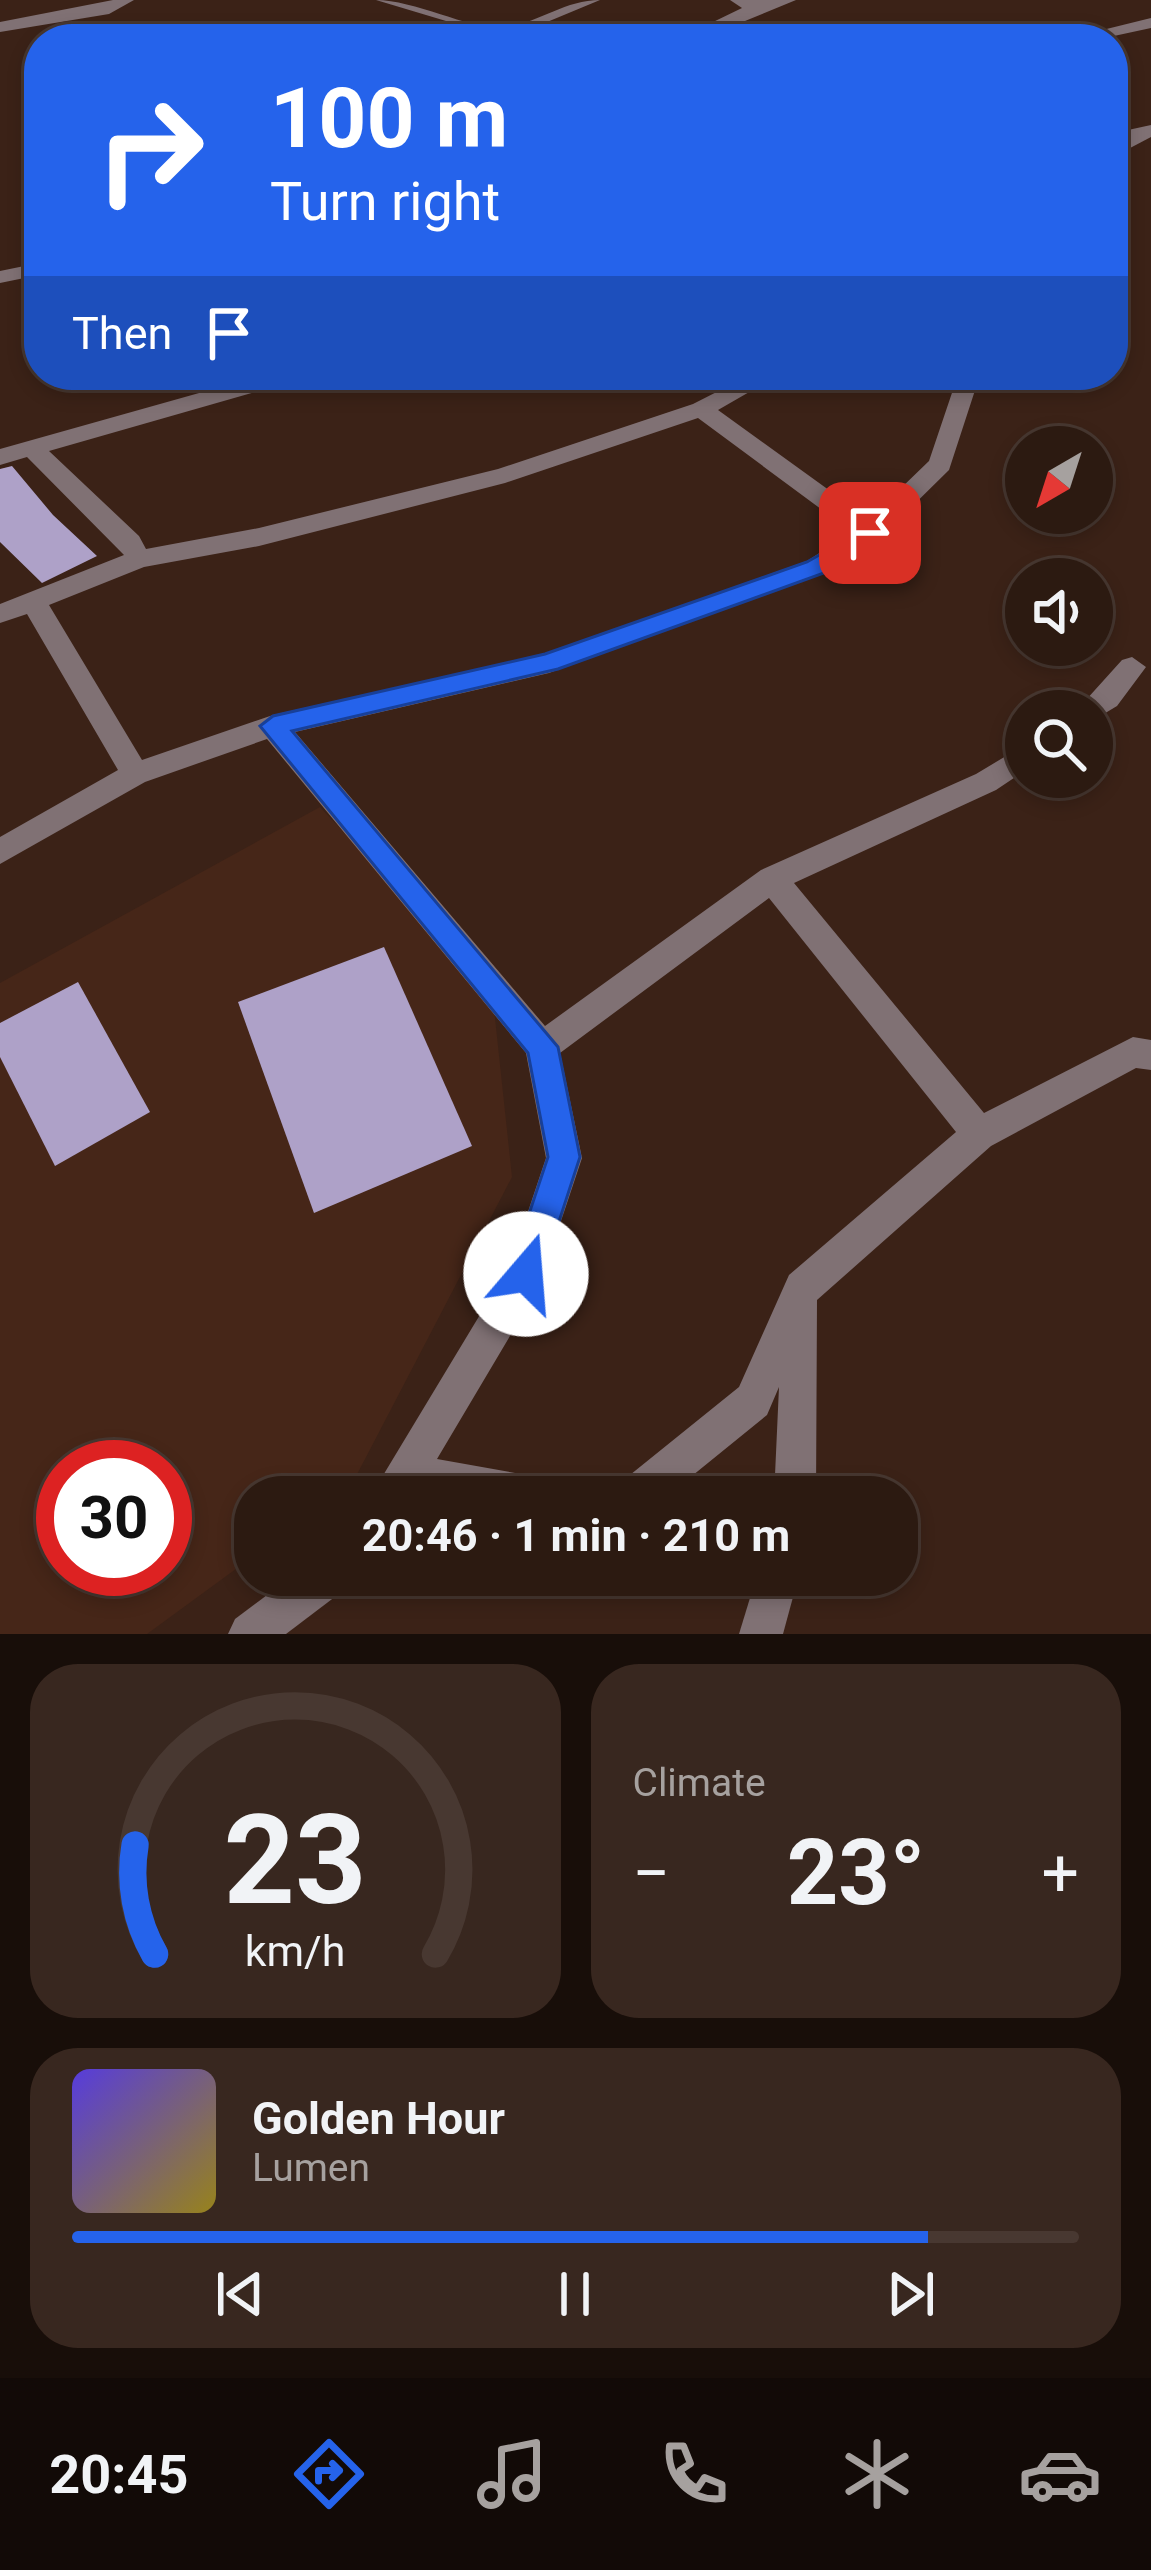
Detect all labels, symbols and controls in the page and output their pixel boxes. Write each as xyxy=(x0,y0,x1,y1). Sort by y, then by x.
text: 100 m xyxy=(270,69,508,168)
icon: right xyxy=(72,72,228,228)
text: Turn right xyxy=(270,170,500,233)
icon: arrive xyxy=(196,300,262,366)
text: Then xyxy=(72,307,172,360)
north arrow xyxy=(1005,426,1113,534)
map controls xyxy=(1005,426,1113,798)
pin xyxy=(819,482,921,584)
icon: arrive xyxy=(837,500,903,566)
button: sound xyxy=(1005,558,1113,666)
button: search xyxy=(1005,690,1113,798)
position arrow xyxy=(463,1211,589,1337)
speed limit sign: 30 xyxy=(36,1440,192,1596)
text: 20:46 · 1 min · 210 m xyxy=(362,1509,790,1562)
text: Climate xyxy=(633,1760,766,1806)
text: 23 xyxy=(224,1787,367,1933)
text: 23° xyxy=(787,1821,925,1926)
text: − xyxy=(633,1835,670,1912)
text: + xyxy=(1042,1835,1079,1912)
text: km/h xyxy=(245,1926,346,1976)
text: Golden Hour xyxy=(252,2092,505,2145)
text: Lumen xyxy=(252,2145,370,2191)
icon: previous xyxy=(207,2261,273,2327)
icon: pause xyxy=(542,2261,608,2327)
icon: next xyxy=(878,2261,944,2327)
icon: directions xyxy=(287,2432,371,2516)
icon: music xyxy=(470,2432,554,2516)
icon: phone xyxy=(652,2432,736,2516)
icon: climate xyxy=(835,2432,919,2516)
icon: car xyxy=(1018,2432,1102,2516)
text: 20:45 xyxy=(49,2443,188,2506)

